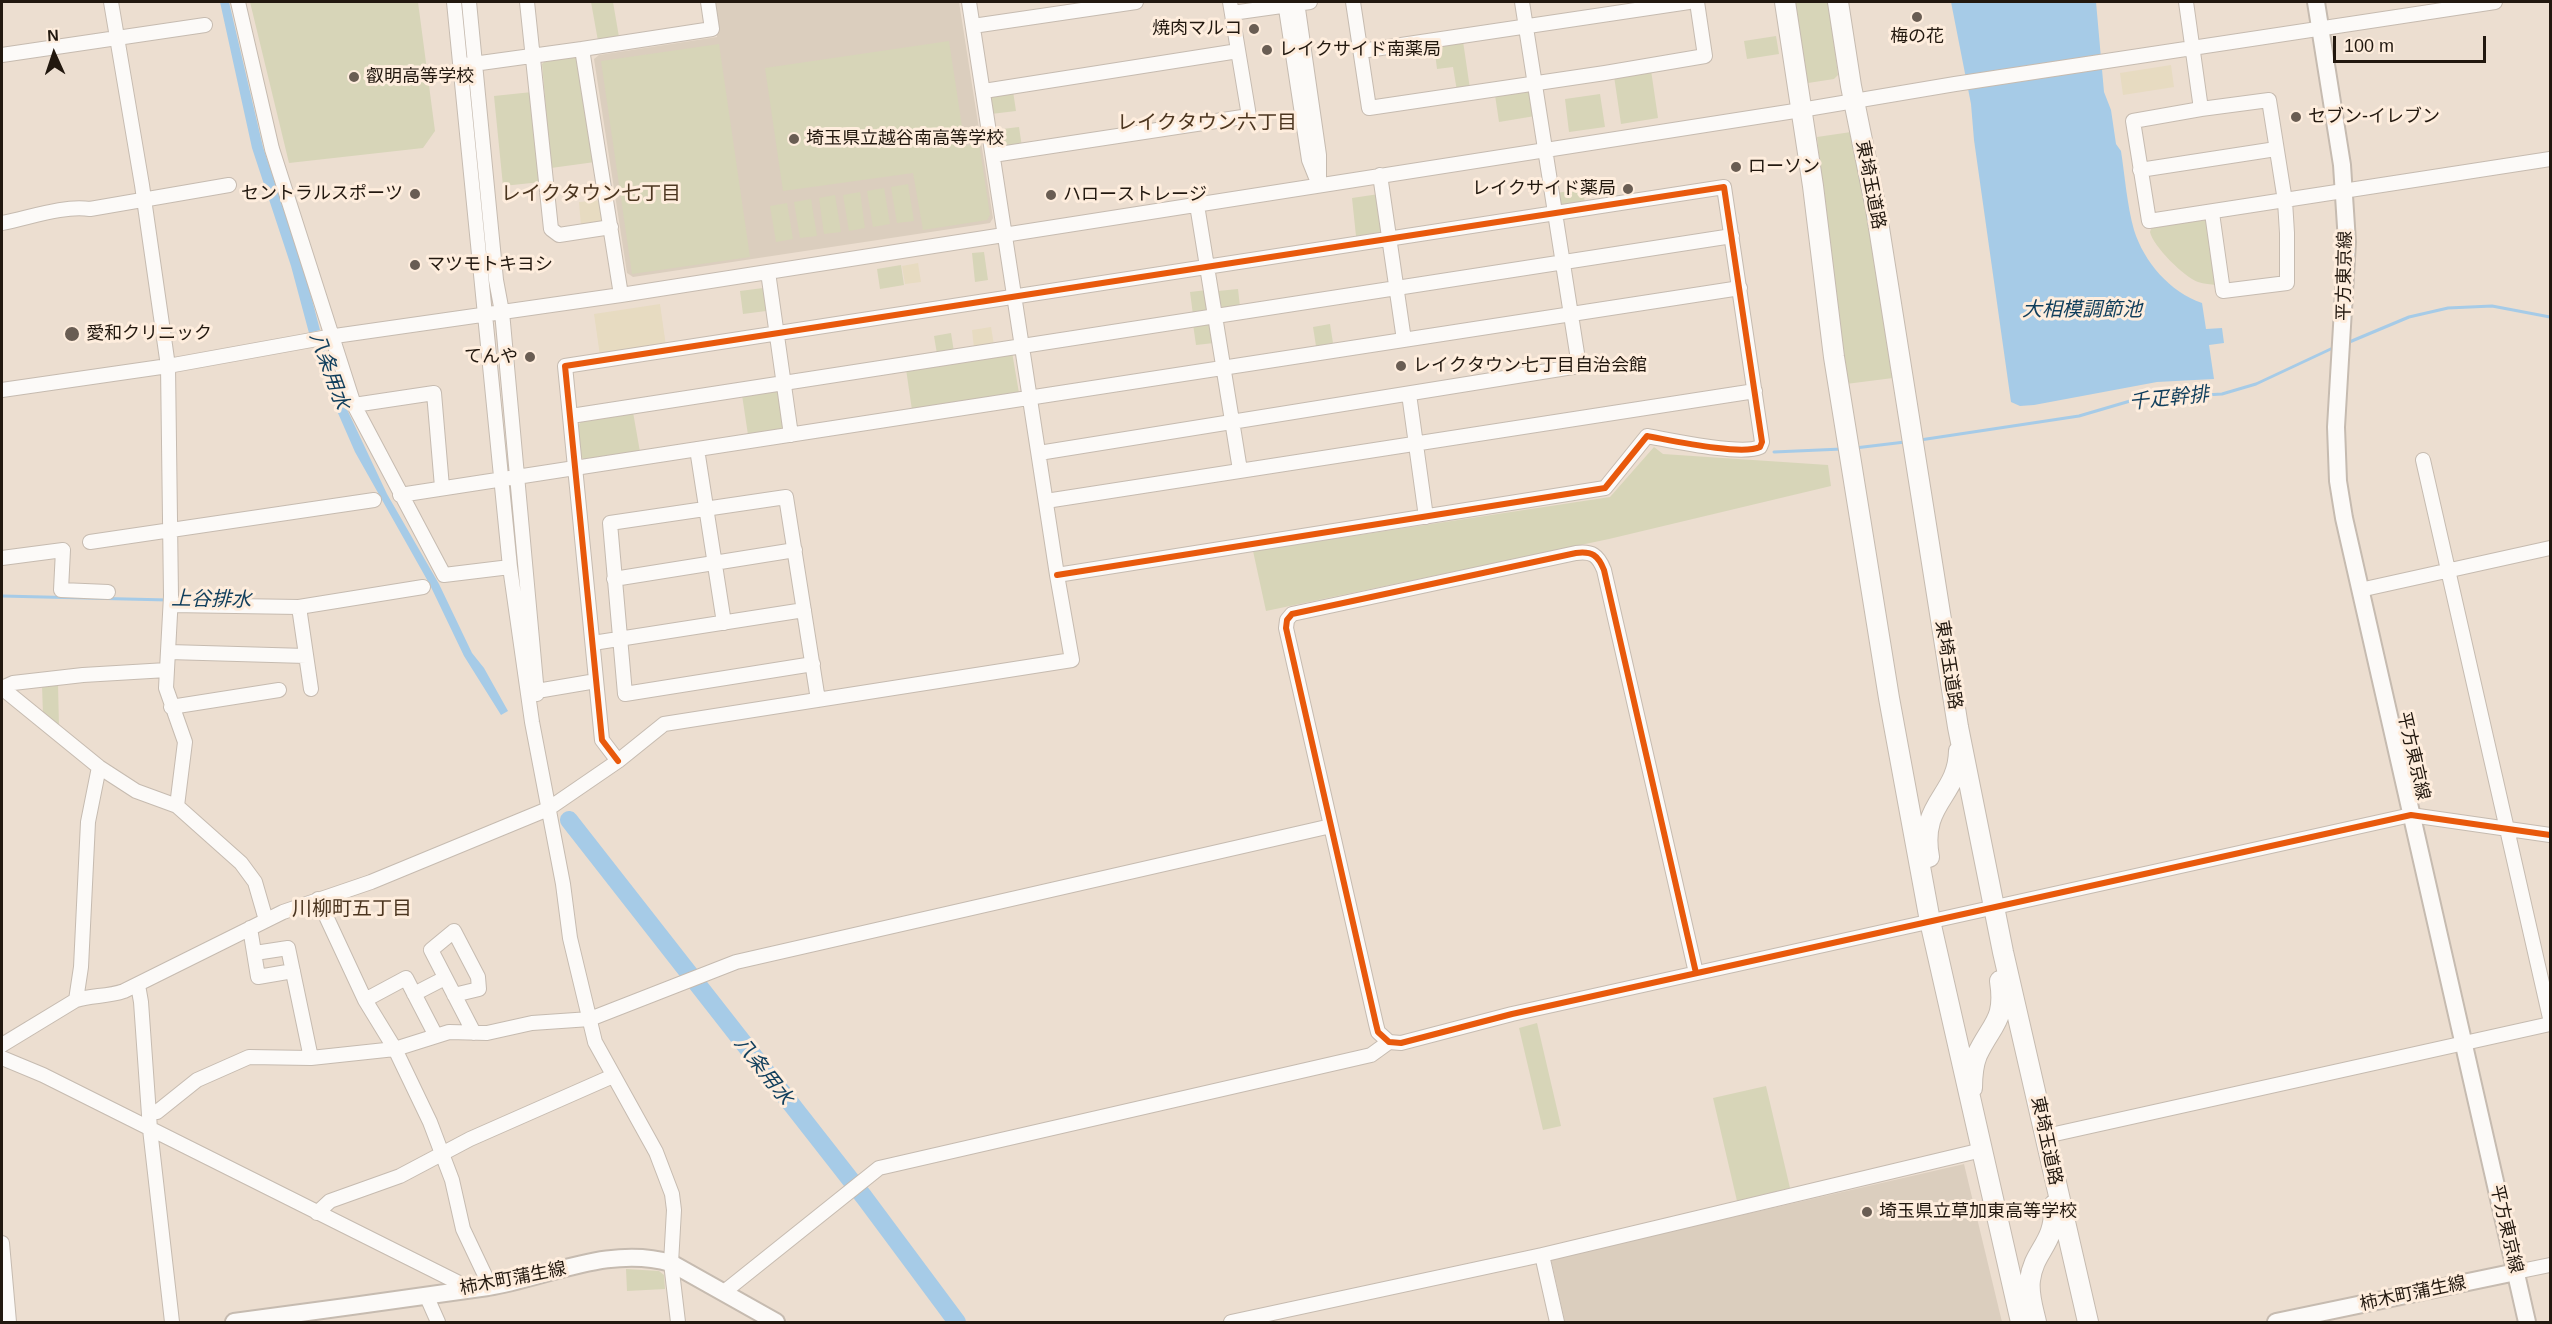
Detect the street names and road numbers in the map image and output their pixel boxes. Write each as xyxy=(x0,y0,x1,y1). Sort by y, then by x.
street label: 東埼玉道路 xyxy=(1851,139,1889,231)
street label: 平方東京線 xyxy=(2333,231,2357,321)
street label: 東埼玉道路 xyxy=(1930,619,1966,711)
street label: 平方東京線 xyxy=(2392,710,2434,802)
street label: 東埼玉道路 xyxy=(2026,1095,2066,1187)
street label: 平方東京線 xyxy=(2485,1183,2527,1275)
street label: 柿木町蒲生線 xyxy=(458,1258,568,1300)
street label: 柿木町蒲生線 xyxy=(2358,1272,2468,1316)

